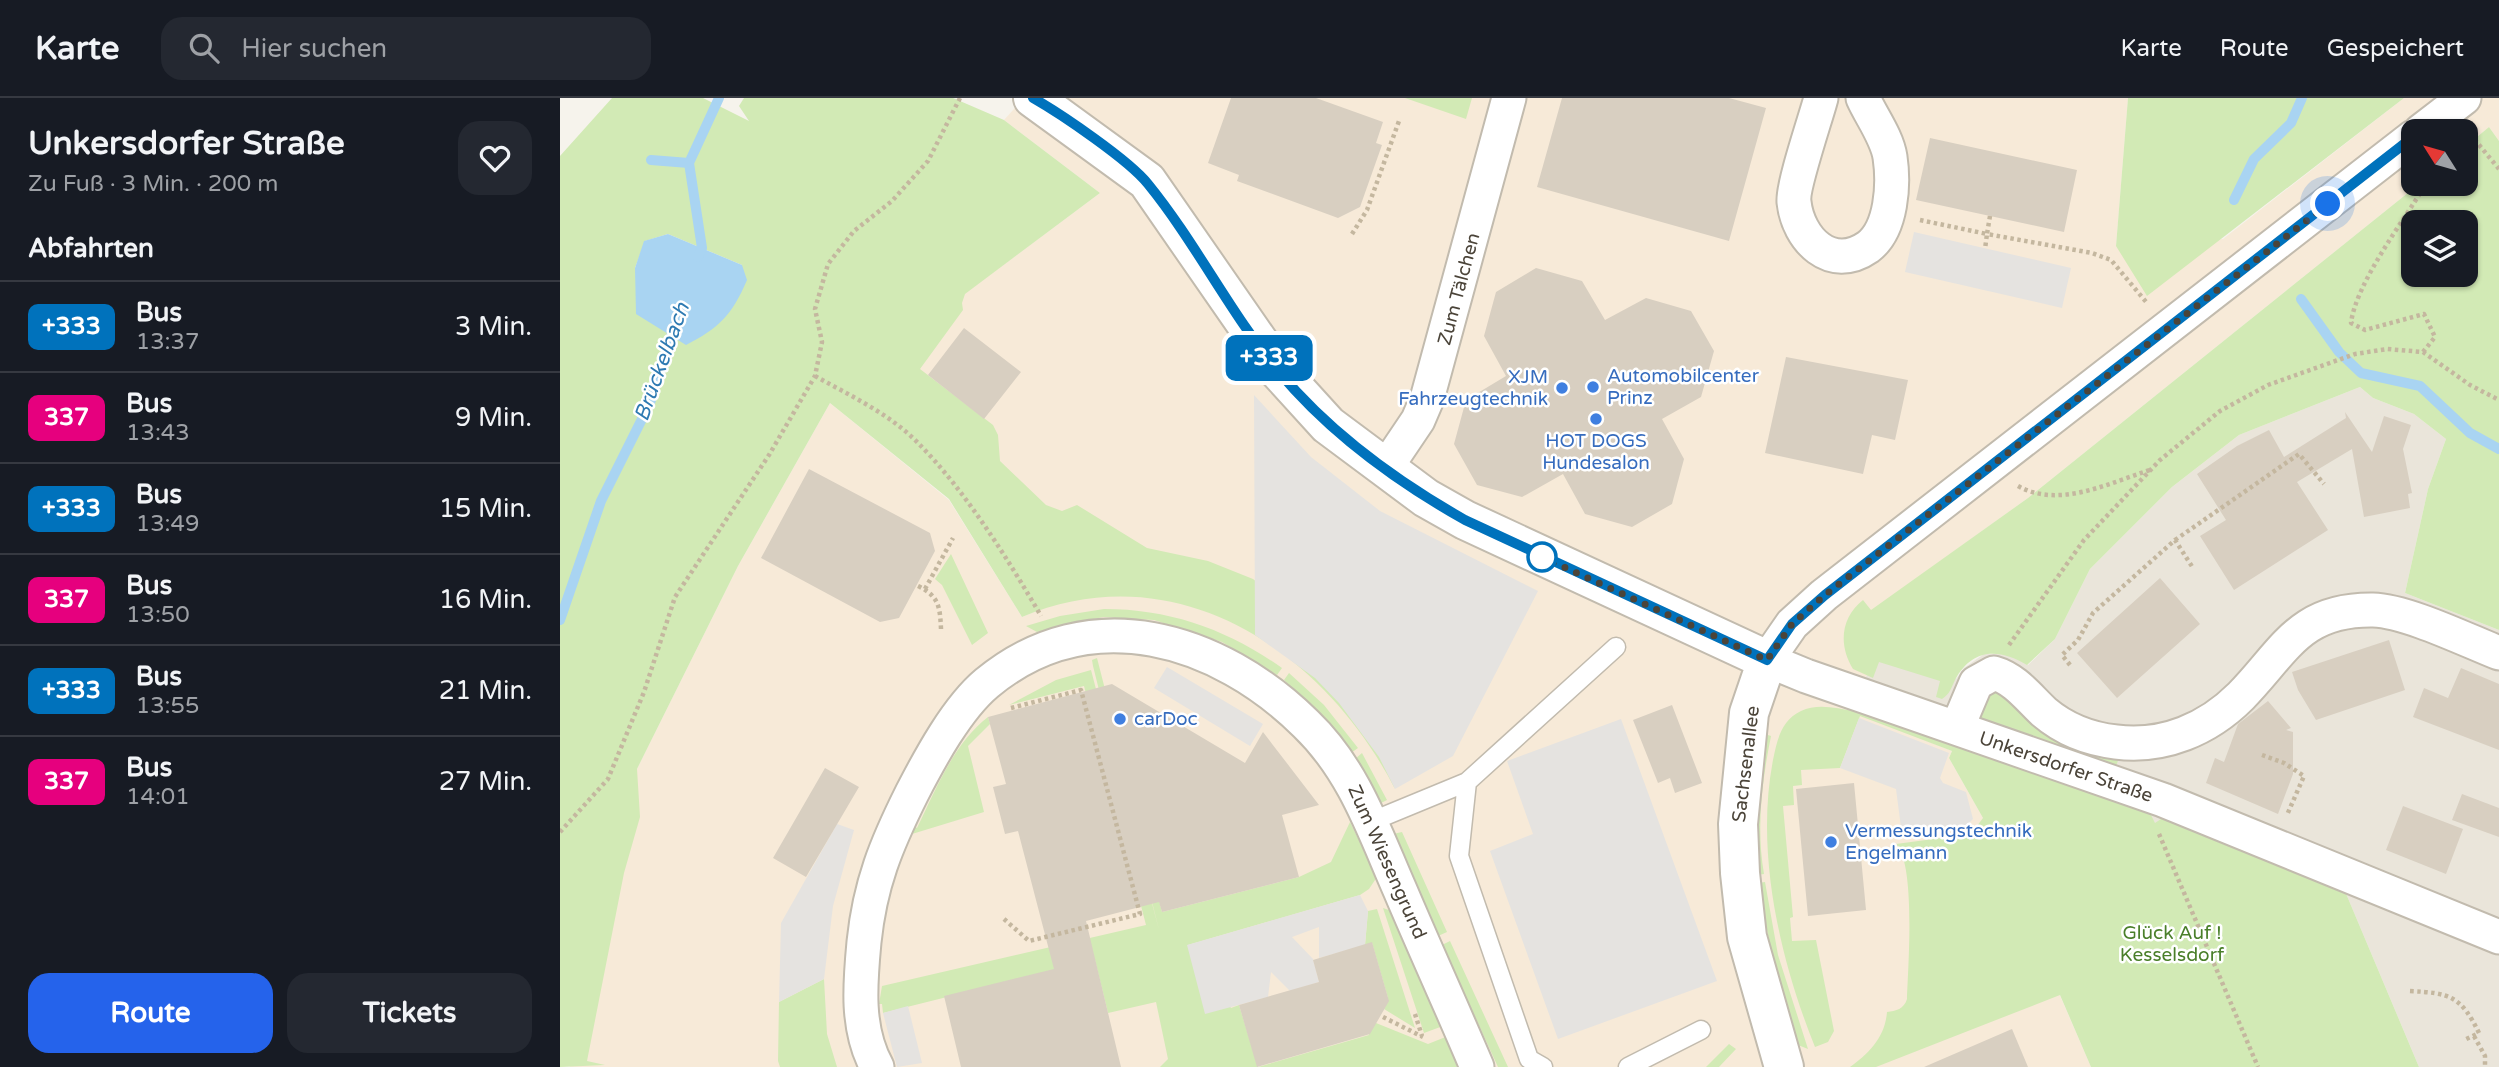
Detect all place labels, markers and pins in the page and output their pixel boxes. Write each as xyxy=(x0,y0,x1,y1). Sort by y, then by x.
place label: Automobilcenter Prinz xyxy=(1607,365,1760,409)
place label: XJM Fahrzeugtechnik xyxy=(1398,366,1548,410)
marker: Automobilcenter Prinz xyxy=(1585,379,1601,395)
marker: XJM Fahrzeugtechnik xyxy=(1554,380,1570,396)
marker: HOT DOGS Hundesalon xyxy=(1588,411,1604,427)
place label: HOT DOGS Hundesalon xyxy=(1542,430,1650,474)
unlabelled marker xyxy=(1527,542,1557,572)
place label: carDoc xyxy=(1134,708,1198,730)
marker: carDoc xyxy=(1112,711,1128,727)
place label: Vermessungstechnik Engelmann xyxy=(1845,820,2032,864)
marker: Vermessungstechnik Engelmann xyxy=(1823,834,1839,850)

